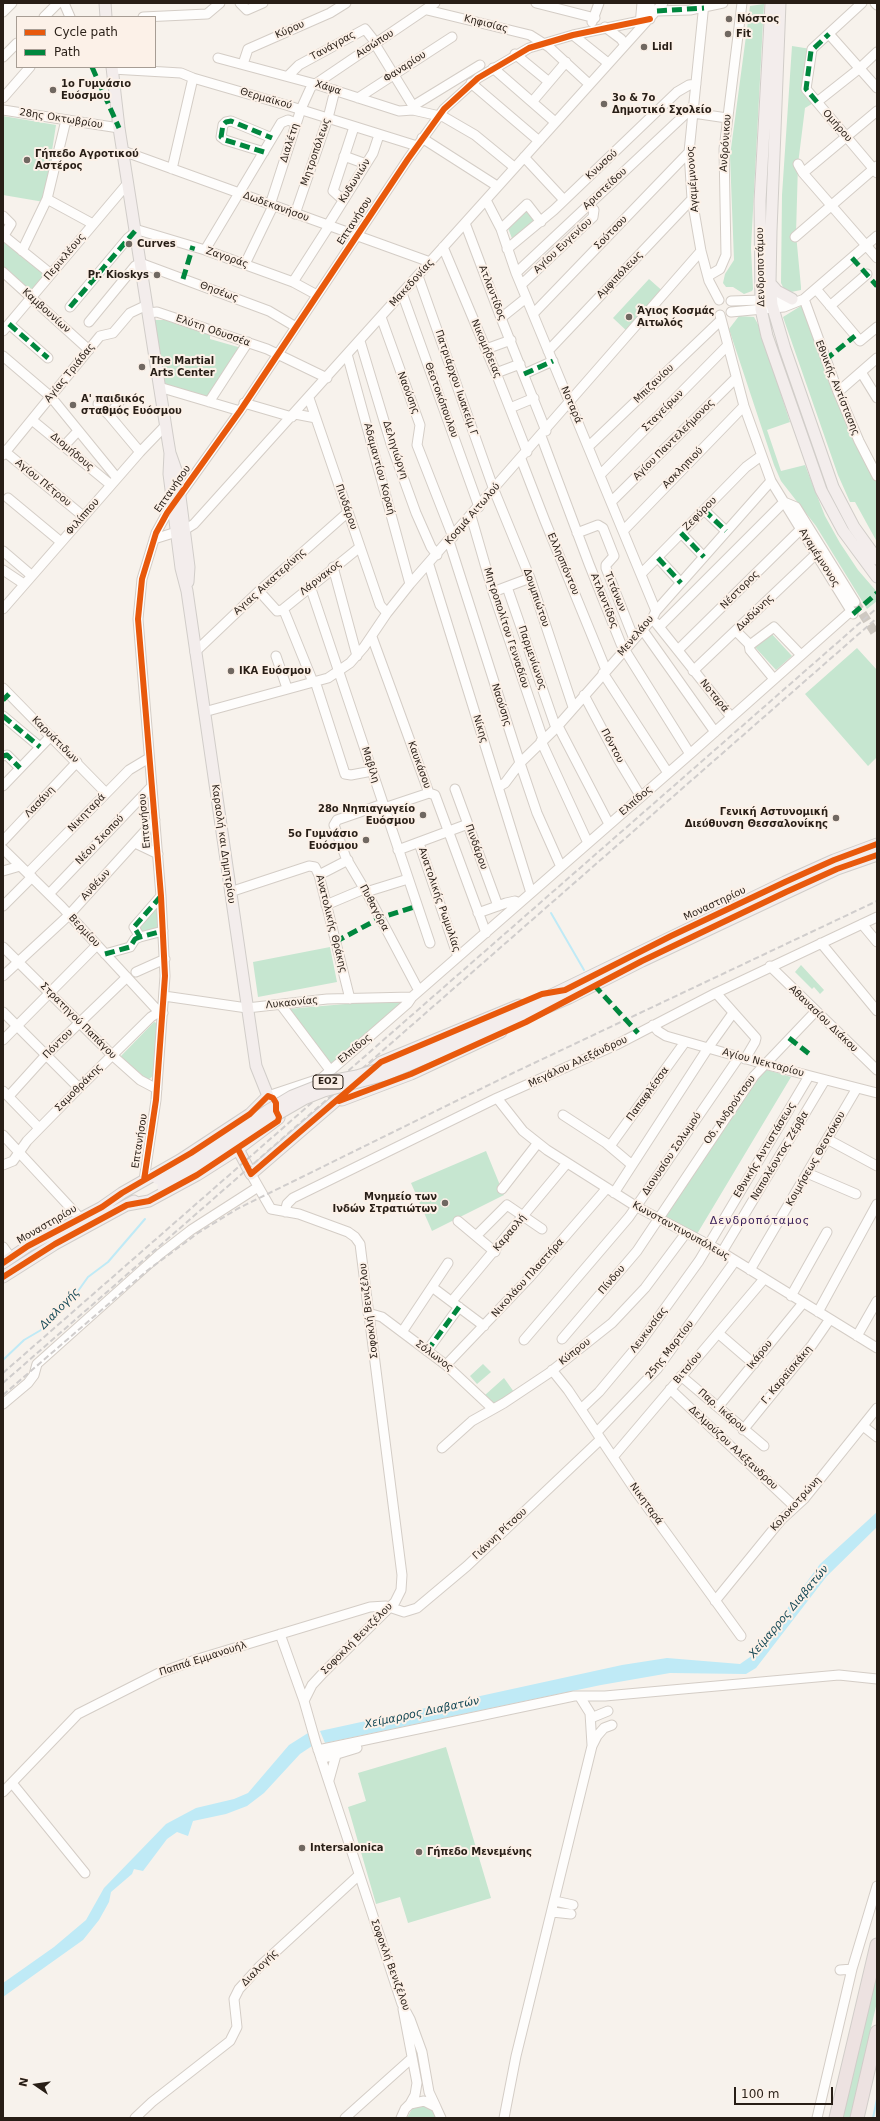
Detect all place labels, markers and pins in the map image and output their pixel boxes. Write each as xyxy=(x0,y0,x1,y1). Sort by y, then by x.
place label: Νόστος xyxy=(737,13,779,25)
marker: Νόστος xyxy=(724,14,734,24)
place label: Fit xyxy=(736,28,751,40)
marker: Fit xyxy=(723,29,733,39)
place label: Lidl xyxy=(652,41,672,53)
marker: Lidl xyxy=(639,42,649,52)
place label: 1ο Γυμνάσιο Ευόσμου xyxy=(61,78,131,102)
marker: 1ο Γυμνάσιο Ευόσμου xyxy=(48,85,58,95)
place label: 3ο & 7ο Δημοτικό Σχολείο xyxy=(612,92,712,116)
marker: 3ο & 7ο Δημοτικό Σχολείο xyxy=(599,99,609,109)
place label: Γήπεδο Αγροτικού Αστέρος xyxy=(35,148,139,172)
marker: Γήπεδο Αγροτικού Αστέρος xyxy=(22,155,32,165)
place label: Curves xyxy=(137,238,176,250)
marker: Curves xyxy=(124,239,134,249)
place label: Pr. Kioskys xyxy=(88,269,149,281)
marker: Pr. Kioskys xyxy=(152,270,162,280)
place label: Άγιος Κοσμάς Αιτωλός xyxy=(637,305,715,328)
marker: Άγιος Κοσμάς Αιτωλός xyxy=(624,312,634,322)
place label: The Martial Arts Center xyxy=(150,355,215,378)
marker: The Martial Arts Center xyxy=(137,362,147,372)
place label: Α' παιδικός σταθμός Ευόσμου xyxy=(81,393,182,416)
marker: Α' παιδικός σταθμός Ευόσμου xyxy=(68,400,78,410)
place label: ΙΚΑ Ευόσμου xyxy=(239,665,311,677)
marker: ΙΚΑ Ευόσμου xyxy=(226,666,236,676)
place label: 28ο Νηπιαγωγείο Ευόσμου xyxy=(318,803,415,826)
place label: Γενική Αστυνομική Διεύθυνση Θεσσαλονίκης xyxy=(685,806,828,830)
marker: 28ο Νηπιαγωγείο Ευόσμου xyxy=(418,810,428,820)
marker: Γενική Αστυνομική Διεύθυνση Θεσσαλονίκης xyxy=(831,813,841,823)
place label: 5ο Γυμνάσιο Ευόσμου xyxy=(288,828,358,852)
marker: 5ο Γυμνάσιο Ευόσμου xyxy=(361,835,371,845)
place label: Μνημείο των Ινδών Στρατιώτων xyxy=(333,1191,437,1214)
marker: Μνημείο των Ινδών Στρατιώτων xyxy=(440,1198,450,1208)
place label: Intersalonica xyxy=(310,1842,384,1854)
marker: Intersalonica xyxy=(297,1843,307,1853)
place label: Γήπεδο Μενεμένης xyxy=(427,1846,532,1858)
marker: Γήπεδο Μενεμένης xyxy=(414,1847,424,1857)

